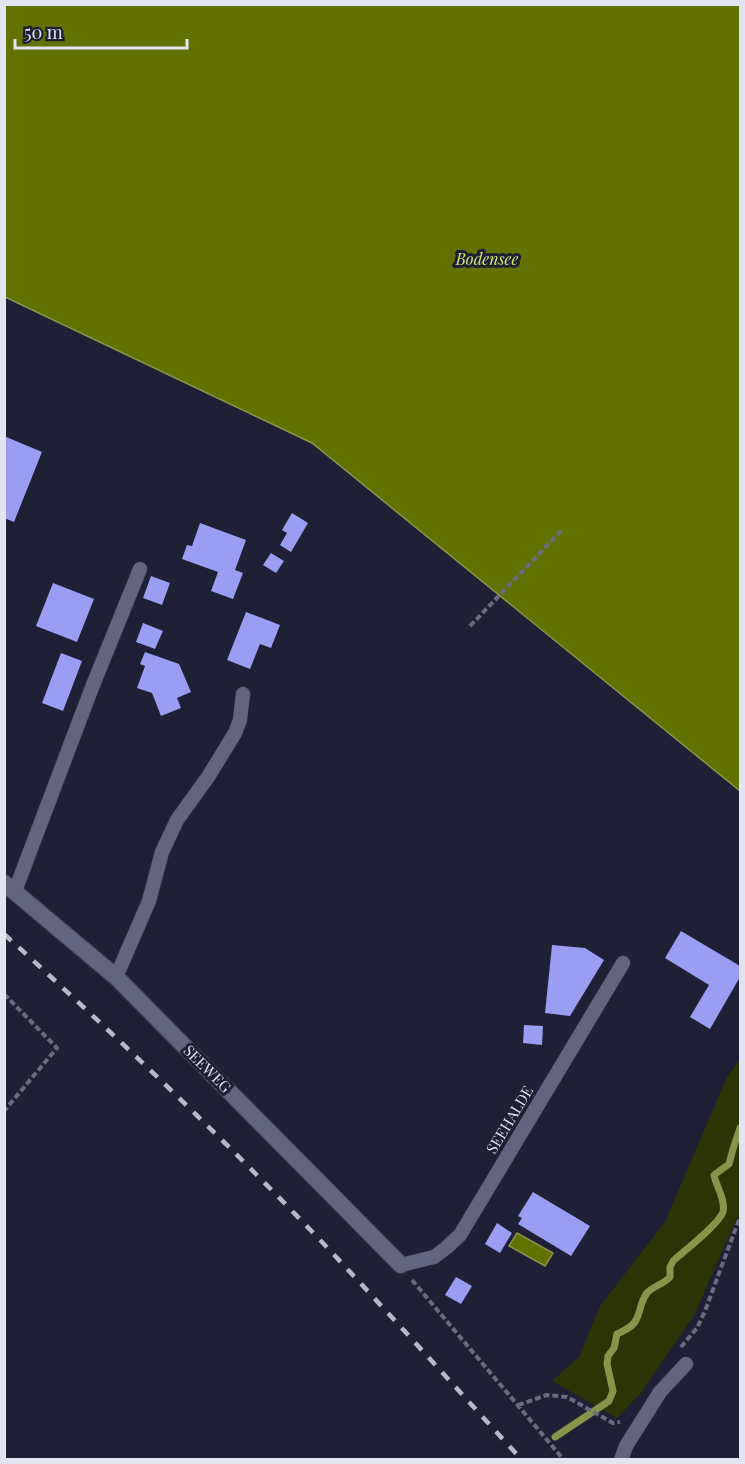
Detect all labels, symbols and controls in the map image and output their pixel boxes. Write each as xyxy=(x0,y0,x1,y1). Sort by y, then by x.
scale bar xyxy=(15,12,188,50)
text: 50 m xyxy=(24,20,63,44)
water label: Bodensee xyxy=(455,248,518,269)
street label: SEEWEG xyxy=(180,1040,236,1097)
street label: SEEHALDE xyxy=(481,1082,537,1157)

